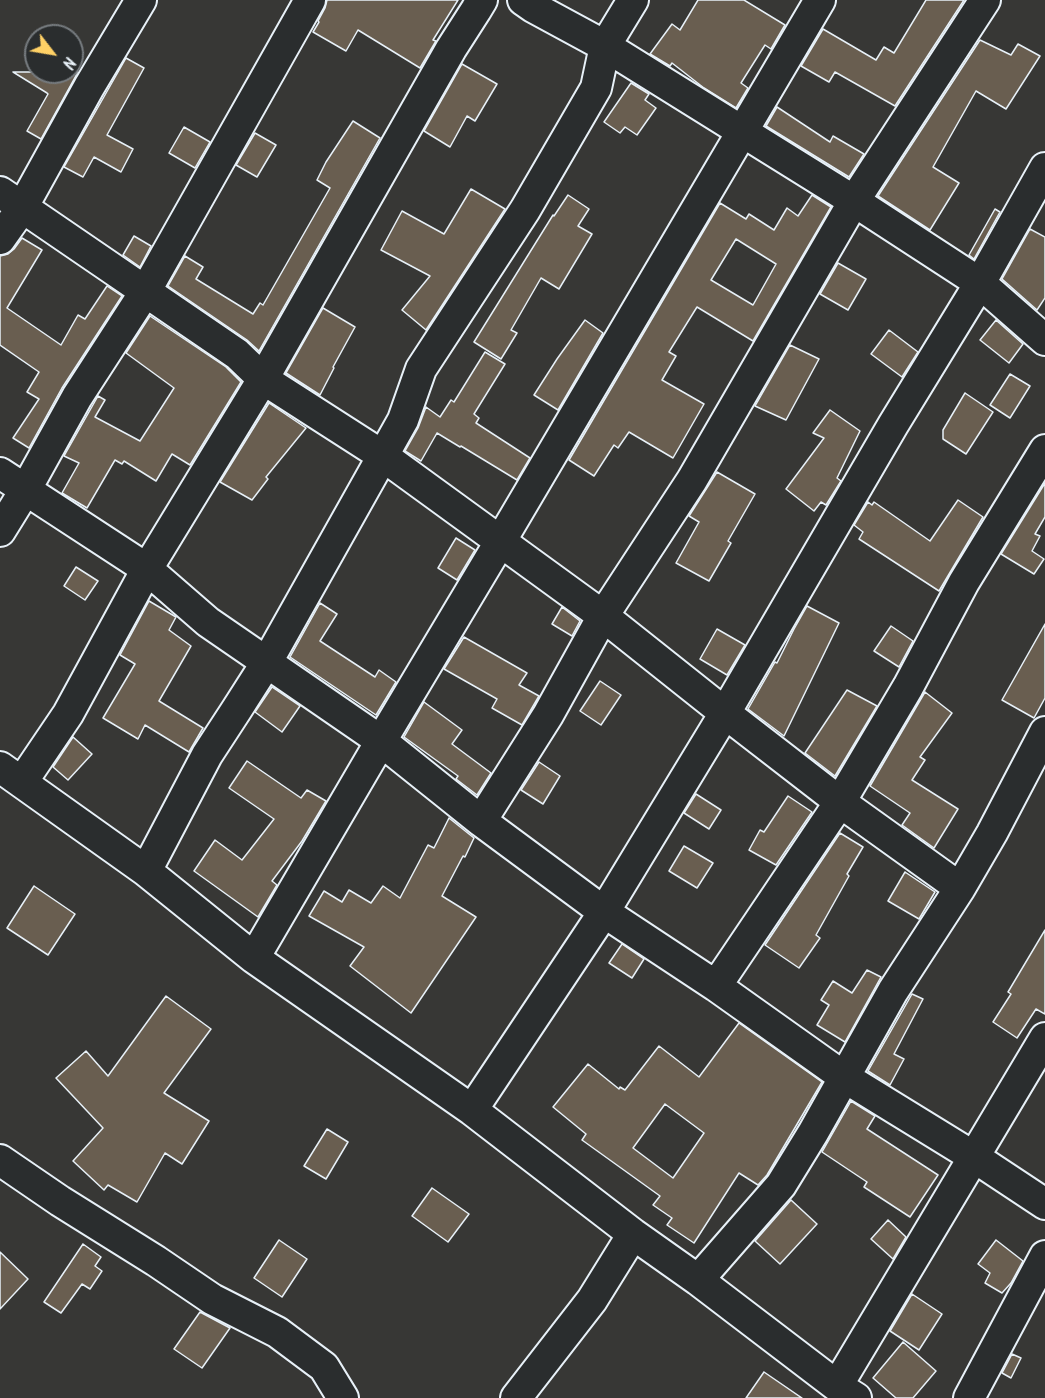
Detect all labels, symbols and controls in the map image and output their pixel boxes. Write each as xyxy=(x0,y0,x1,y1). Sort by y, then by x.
north arrow xyxy=(24,24,84,84)
text: N xyxy=(55,52,81,73)

